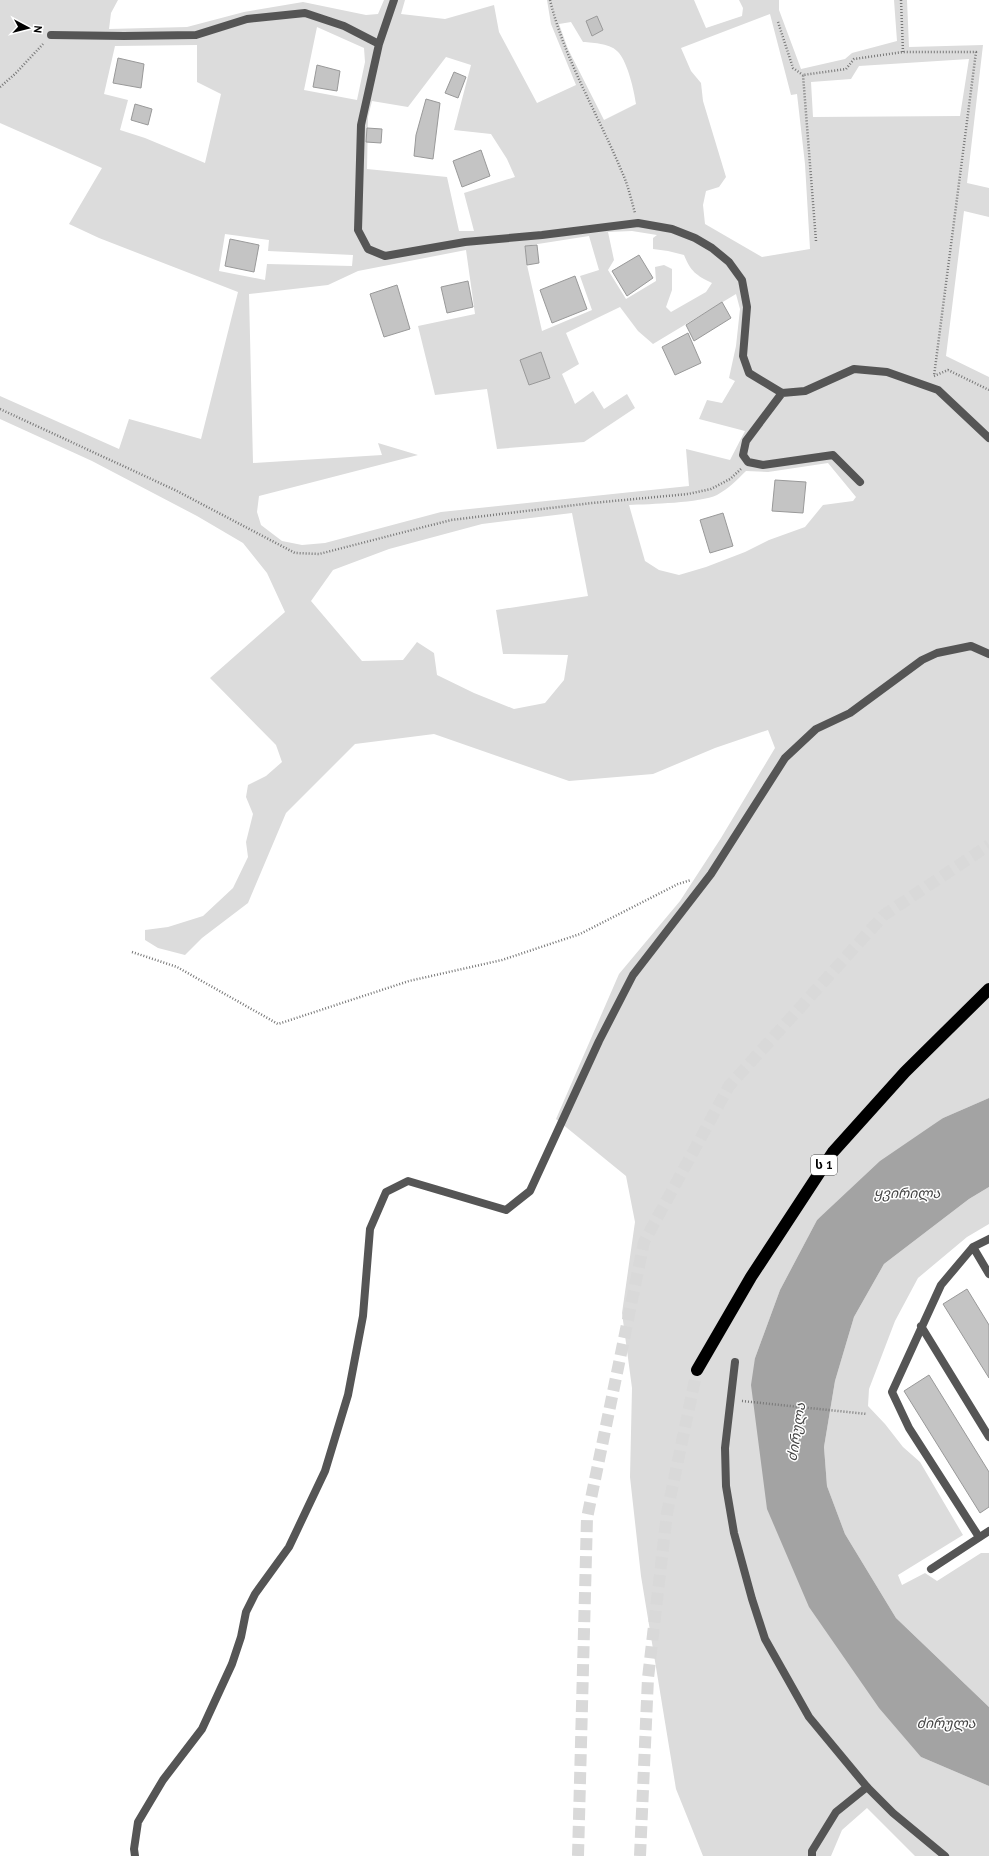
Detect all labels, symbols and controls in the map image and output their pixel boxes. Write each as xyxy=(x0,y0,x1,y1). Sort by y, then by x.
north arrow xyxy=(8,8,48,48)
text: N xyxy=(31,25,45,34)
road number: ს 1 xyxy=(811,1155,837,1175)
water label: ყვირილა xyxy=(874,1184,941,1202)
water label: ძირულა xyxy=(782,1401,810,1463)
water label: ძირულა xyxy=(917,1714,976,1732)

